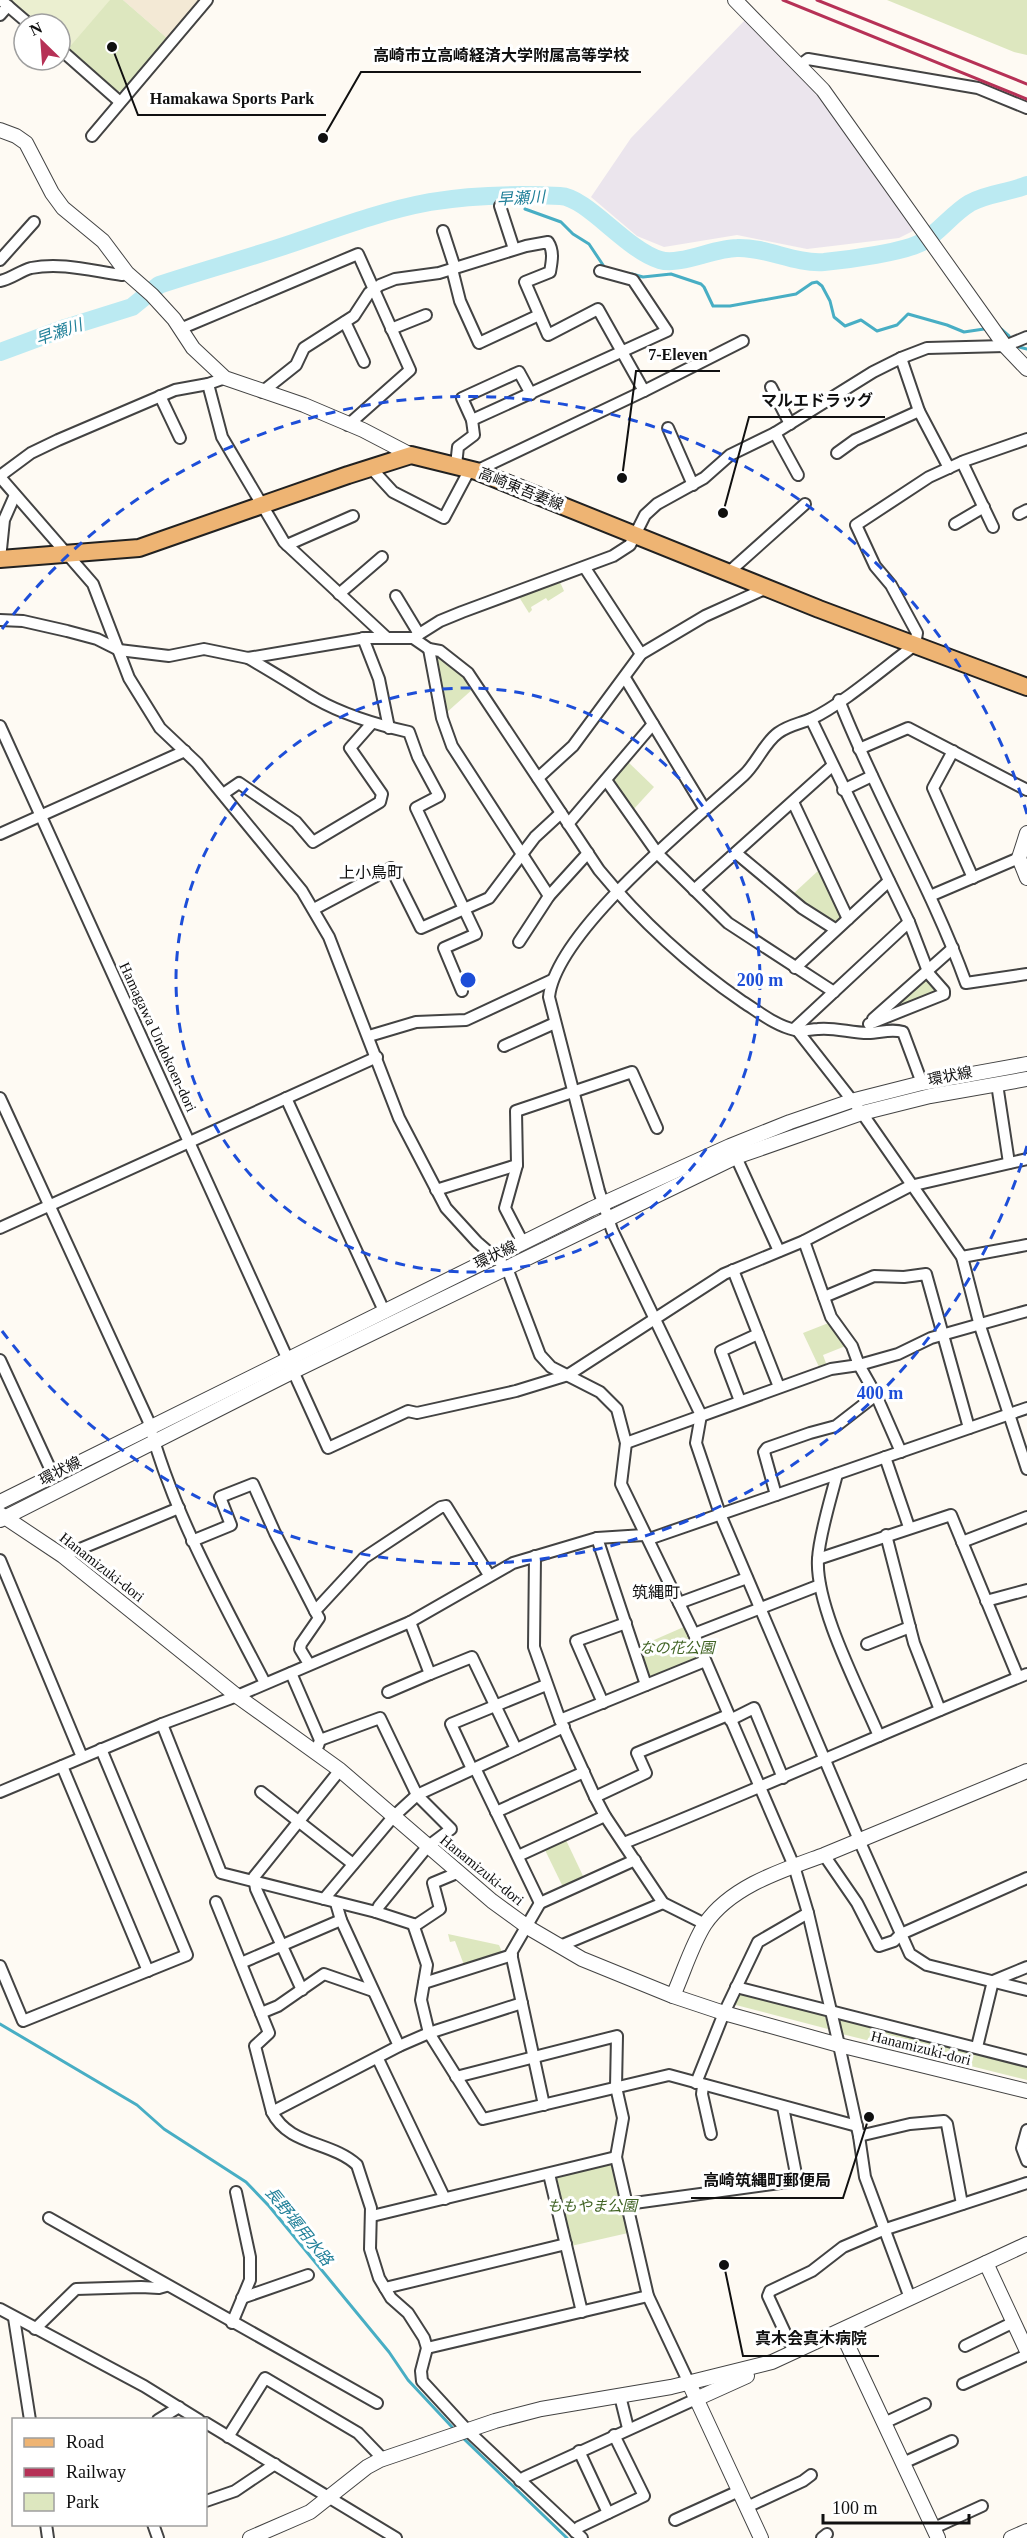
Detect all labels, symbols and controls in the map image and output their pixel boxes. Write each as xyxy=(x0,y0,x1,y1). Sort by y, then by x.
north arrow xyxy=(12,12,72,72)
text: N xyxy=(27,19,45,39)
callout: 高崎市立高崎経済大学附属高等学校 xyxy=(361,38,641,72)
text: 高崎市立高崎経済大学附属高等学校 xyxy=(373,47,629,64)
callout: Hamakawa Sports Park xyxy=(138,81,326,115)
text: Hamakawa Sports Park xyxy=(150,90,314,108)
water label: 早瀬川 xyxy=(497,188,547,208)
water label: 早瀬川 xyxy=(34,316,86,348)
callout: 7-Eleven xyxy=(636,337,720,371)
text: 7-Eleven xyxy=(648,346,708,363)
callout: マルエドラッグ xyxy=(749,383,885,417)
text: マルエドラッグ xyxy=(761,391,873,409)
street label: 高崎東吾妻線 xyxy=(476,465,566,513)
district label: 上小鳥町 xyxy=(339,864,403,881)
street label: Hamagawa Undokoen-dori xyxy=(116,960,200,1114)
centre of rings xyxy=(458,970,478,990)
text: 200 m xyxy=(737,970,783,990)
street label: 環状線 xyxy=(926,1063,974,1088)
street label: 環状線 xyxy=(471,1237,519,1272)
text: 400 m xyxy=(857,1383,903,1403)
street label: 環状線 xyxy=(36,1453,84,1488)
street label: Hanamizuki-dori xyxy=(57,1529,147,1605)
district label: 筑縄町 xyxy=(632,1584,680,1601)
park label: なの花公園 xyxy=(639,1640,716,1656)
street label: Hanamizuki-dori xyxy=(437,1832,527,1908)
street label: Hanamizuki-dori xyxy=(869,2028,973,2068)
callout: 高崎筑縄町郵便局 xyxy=(691,2164,843,2198)
text: 高崎筑縄町郵便局 xyxy=(703,2172,831,2189)
water label: 長野堰用水路 xyxy=(262,2183,337,2270)
park label: ももやま公園 xyxy=(547,2198,639,2214)
callout: 真木会真木病院 xyxy=(743,2322,879,2356)
text: 真木会真木病院 xyxy=(755,2330,867,2347)
legend xyxy=(12,2418,207,2526)
text: Road xyxy=(66,2432,104,2452)
text: Railway xyxy=(66,2462,126,2482)
scale bar xyxy=(823,2487,968,2525)
text: Park xyxy=(66,2492,99,2512)
text: 100 m xyxy=(832,2498,878,2518)

